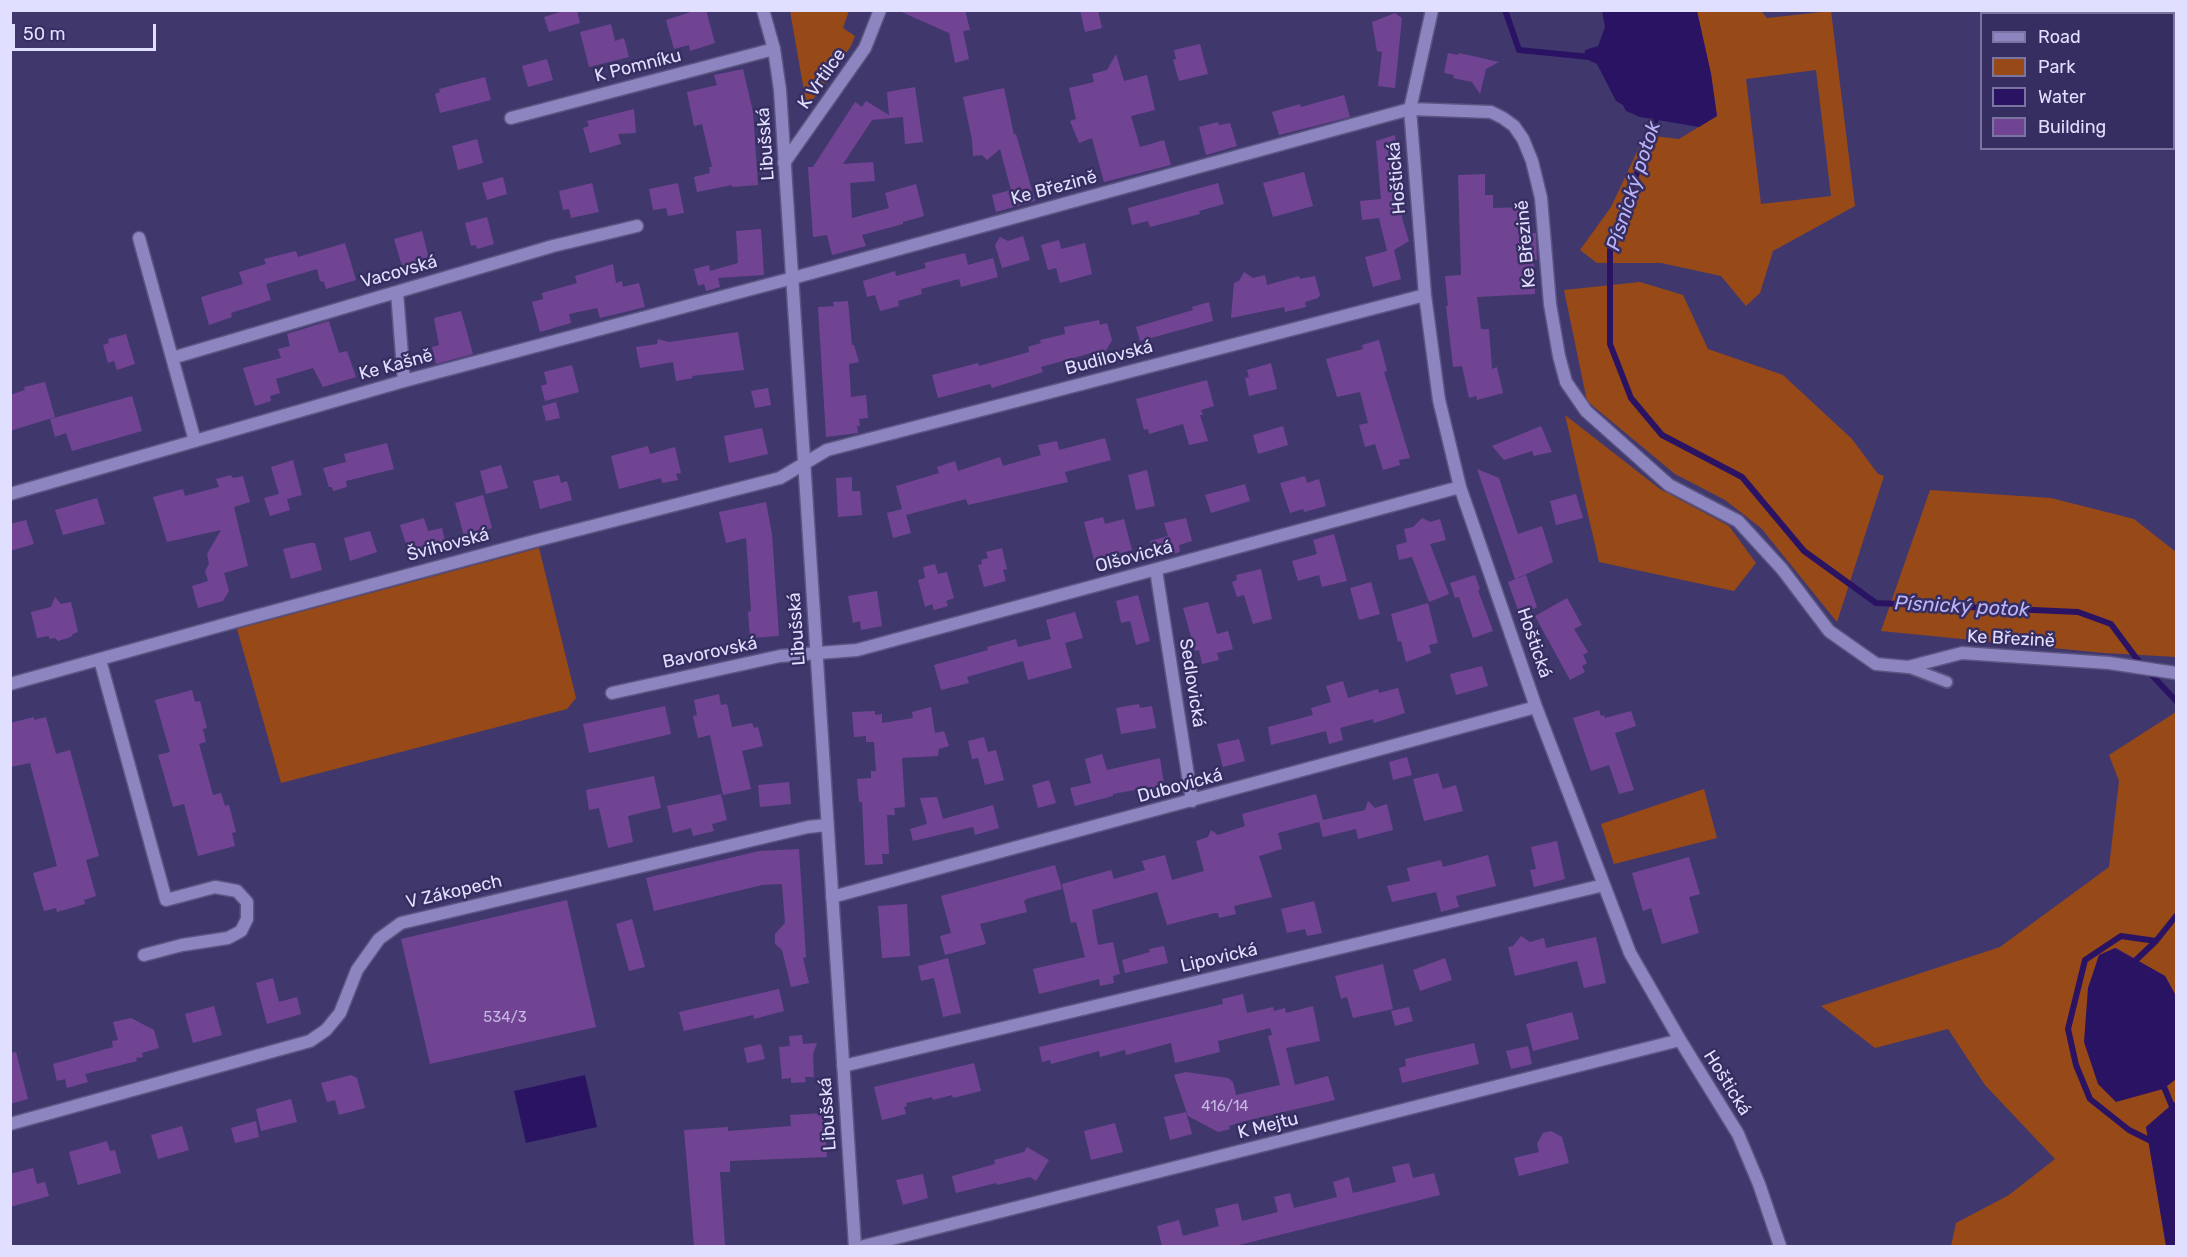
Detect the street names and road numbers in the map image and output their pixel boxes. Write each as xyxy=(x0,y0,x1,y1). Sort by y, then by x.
street label: K Pomníku xyxy=(592,45,684,87)
street label: K Vrtilce xyxy=(793,45,851,113)
street label: Libušská xyxy=(753,107,779,181)
street label: Hoštická xyxy=(1383,141,1411,215)
street label: Ke Březině xyxy=(1009,166,1099,210)
street label: Ke Březině xyxy=(1511,199,1541,289)
street label: Vacovská xyxy=(358,251,440,293)
street label: Budilovská xyxy=(1063,336,1155,380)
street label: Ke Kašně xyxy=(357,345,435,385)
street label: Švihovská xyxy=(404,524,492,566)
street label: Olšovická xyxy=(1093,536,1175,578)
street label: Libušská xyxy=(784,592,810,666)
street label: Hoštická xyxy=(1512,605,1556,681)
street label: Ke Březině xyxy=(1966,626,2056,652)
street label: Bavorovská xyxy=(661,632,759,674)
street label: Sedlovická xyxy=(1174,637,1210,729)
street label: Dubovická xyxy=(1135,764,1225,808)
street label: V Zákopech xyxy=(404,870,504,914)
street label: Lipovická xyxy=(1178,939,1260,977)
street label: Hoštická xyxy=(1699,1046,1755,1120)
street label: Libušská xyxy=(815,1077,841,1151)
street label: K Mejtu xyxy=(1235,1108,1301,1144)

